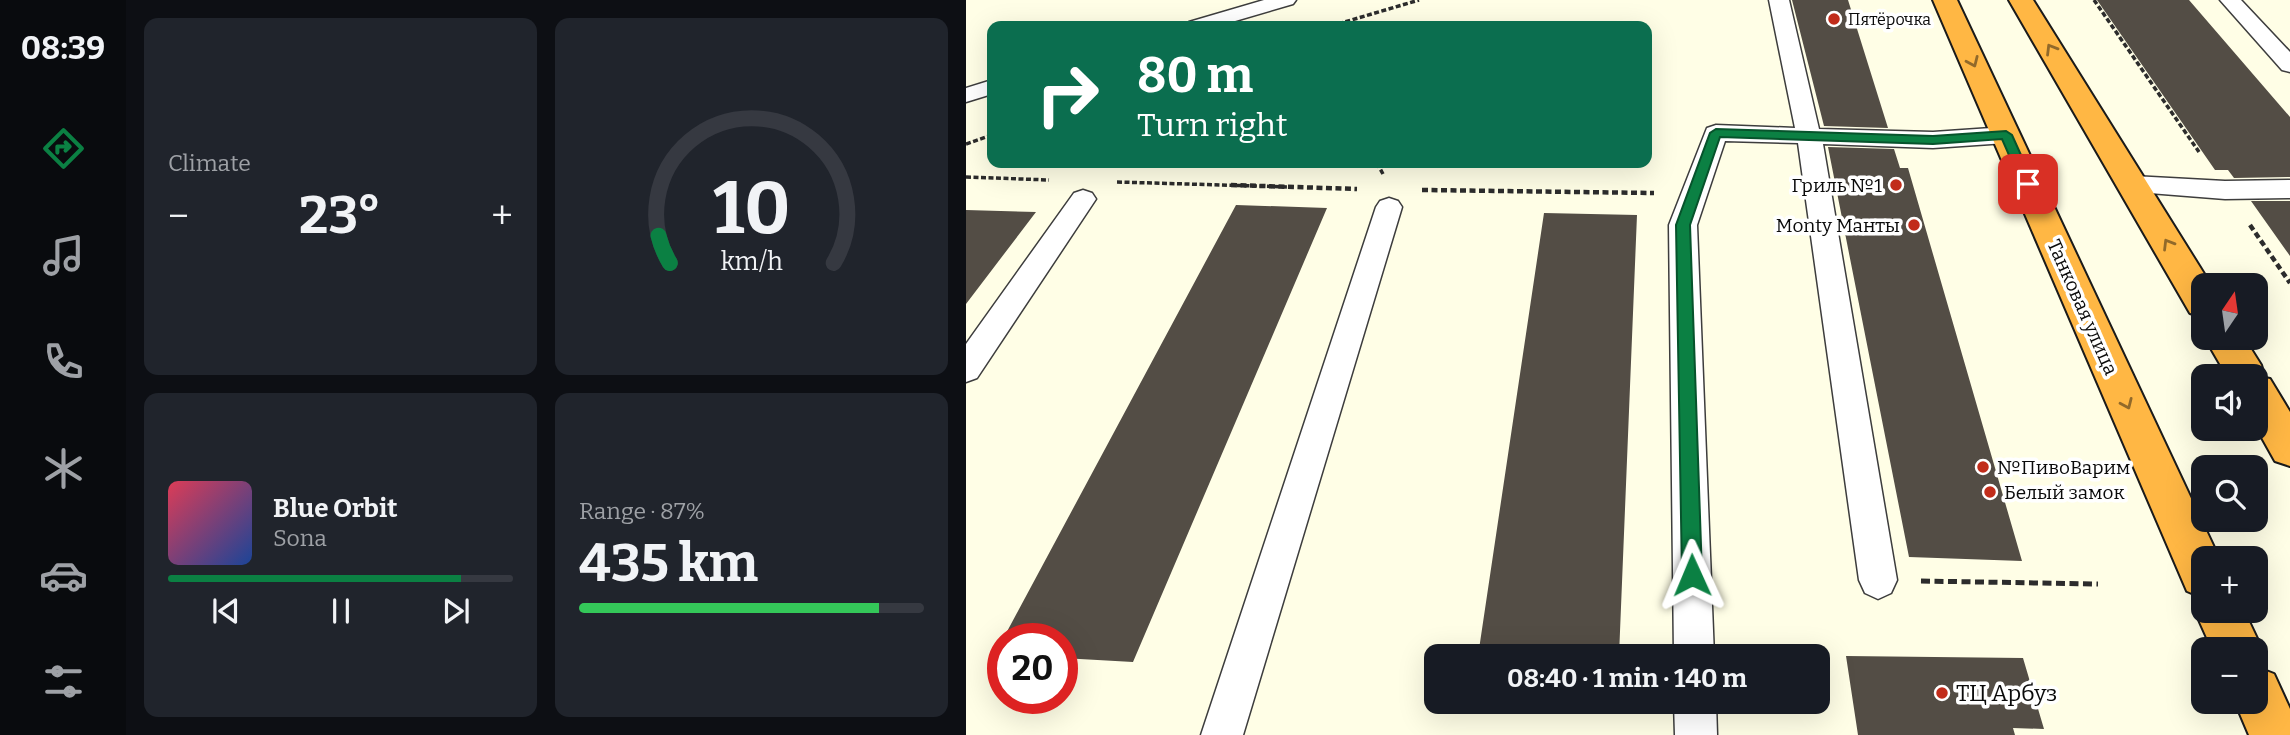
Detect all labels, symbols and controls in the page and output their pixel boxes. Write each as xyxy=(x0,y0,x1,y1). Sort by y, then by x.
place label: Пятёрочка xyxy=(1848,10,1931,29)
marker: Пятёрочка xyxy=(1826,11,1842,27)
text: 08:39 xyxy=(21,29,105,67)
one-way arrow xyxy=(2046,44,2059,57)
text: 80 m xyxy=(1137,46,1253,105)
icon: right xyxy=(1022,49,1113,140)
one-way arrow xyxy=(1965,55,1979,67)
text: Turn right xyxy=(1137,106,1288,144)
icon: directions xyxy=(39,124,88,173)
text: Climate xyxy=(168,149,251,177)
pin xyxy=(1998,154,2058,214)
text: 10 xyxy=(713,165,790,252)
icon: arrive xyxy=(2009,165,2047,203)
place label: Гриль №1 xyxy=(1791,174,1882,197)
marker: Гриль №1 xyxy=(1888,177,1904,193)
text: 23° xyxy=(299,184,381,247)
text: − xyxy=(168,193,189,239)
text: + xyxy=(491,193,513,239)
place label: Monty Манты xyxy=(1776,214,1900,237)
marker: Monty Манты xyxy=(1906,217,1922,233)
icon: music xyxy=(39,231,88,280)
street label: Танковая улица xyxy=(2042,236,2123,379)
one-way arrow xyxy=(2164,239,2177,252)
text: km/h xyxy=(721,246,783,276)
north arrow xyxy=(2191,273,2268,350)
map controls xyxy=(2191,273,2268,714)
icon: phone xyxy=(39,337,88,386)
button: sound xyxy=(2191,364,2268,441)
one-way arrow xyxy=(2119,397,2133,409)
icon: climate xyxy=(39,444,88,493)
button: search xyxy=(2191,455,2268,532)
place label: №ПивоВарим xyxy=(1997,456,2130,479)
marker: №ПивоВарим xyxy=(1975,459,1991,475)
place label: Белый замок xyxy=(2004,481,2125,504)
marker: Белый замок xyxy=(1982,484,1998,500)
text: Blue Orbit xyxy=(273,493,397,524)
text: Range · 87% xyxy=(579,497,705,525)
text: Sona xyxy=(273,524,327,552)
text: 435 km xyxy=(579,532,758,595)
position arrow xyxy=(1655,538,1729,612)
button: + xyxy=(2191,546,2268,623)
icon: car xyxy=(39,551,88,600)
icon: previous xyxy=(207,592,245,630)
icon: pause xyxy=(322,592,360,630)
icon: next xyxy=(437,592,475,630)
speed limit sign: 20 xyxy=(987,623,1078,714)
button: − xyxy=(2191,637,2268,714)
icon: filters xyxy=(39,657,88,706)
text: 08:40 · 1 min · 140 m xyxy=(1507,663,1747,694)
place label: ТЦ Арбуз xyxy=(1956,679,2057,707)
marker: ТЦ Арбуз xyxy=(1934,685,1950,701)

